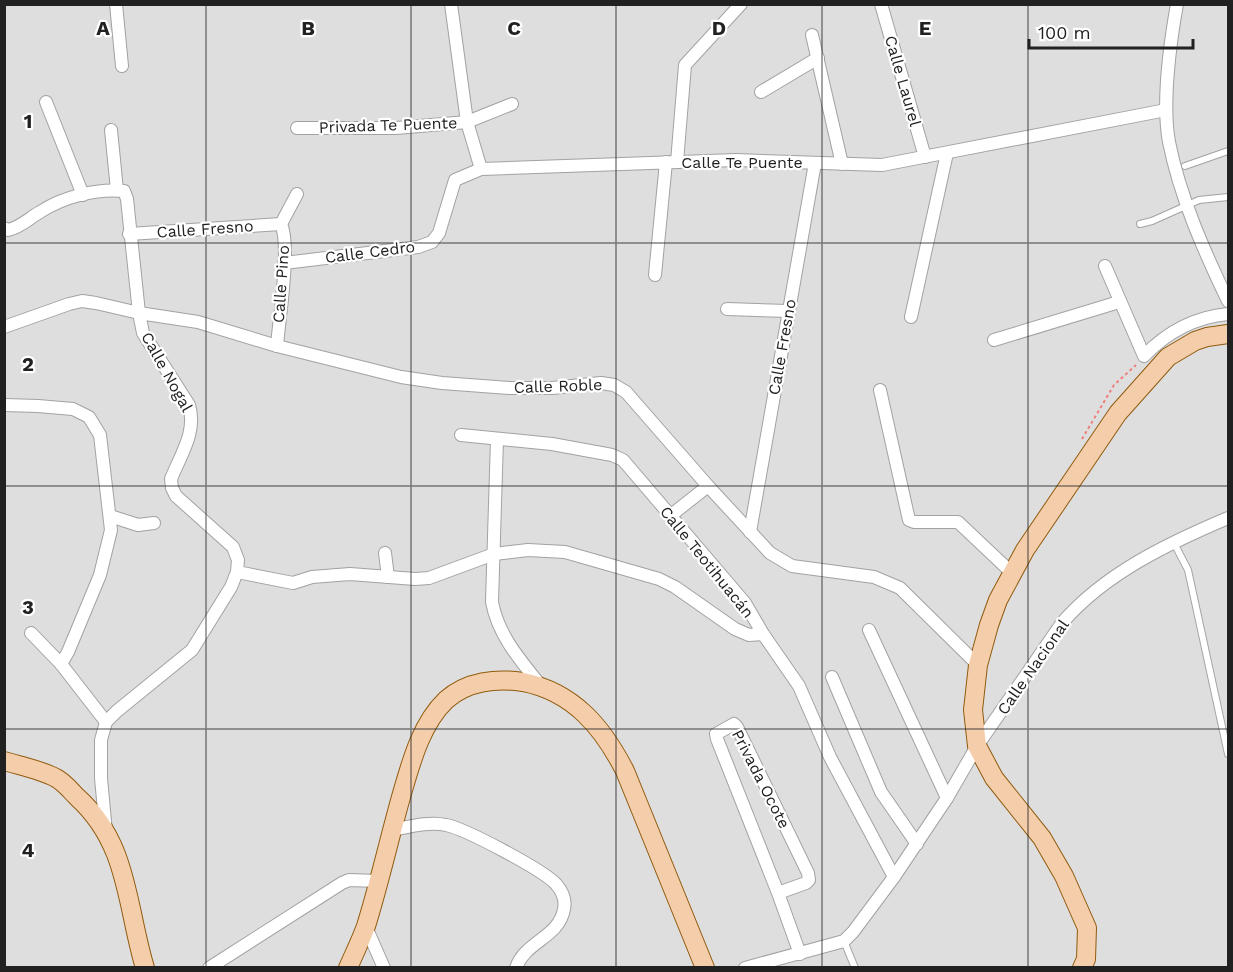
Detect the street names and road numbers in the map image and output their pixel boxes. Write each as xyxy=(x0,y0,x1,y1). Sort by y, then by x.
street label: Calle Laurel xyxy=(881,33,925,129)
street label: Privada Te Puente xyxy=(318,113,458,137)
street label: Calle Te Puente xyxy=(681,153,803,172)
street label: Calle Fresno xyxy=(156,216,254,242)
street label: Calle Cedro xyxy=(324,237,416,267)
street label: Calle Pino xyxy=(269,244,293,324)
street label: Calle Fresno xyxy=(764,298,800,396)
street label: Calle Nogal xyxy=(137,329,197,415)
street label: Calle Roble xyxy=(513,375,603,397)
street label: Calle Teotihuacán xyxy=(656,502,758,622)
street label: Calle Nacional xyxy=(993,616,1073,718)
street label: Privada Ocote xyxy=(728,726,794,832)

